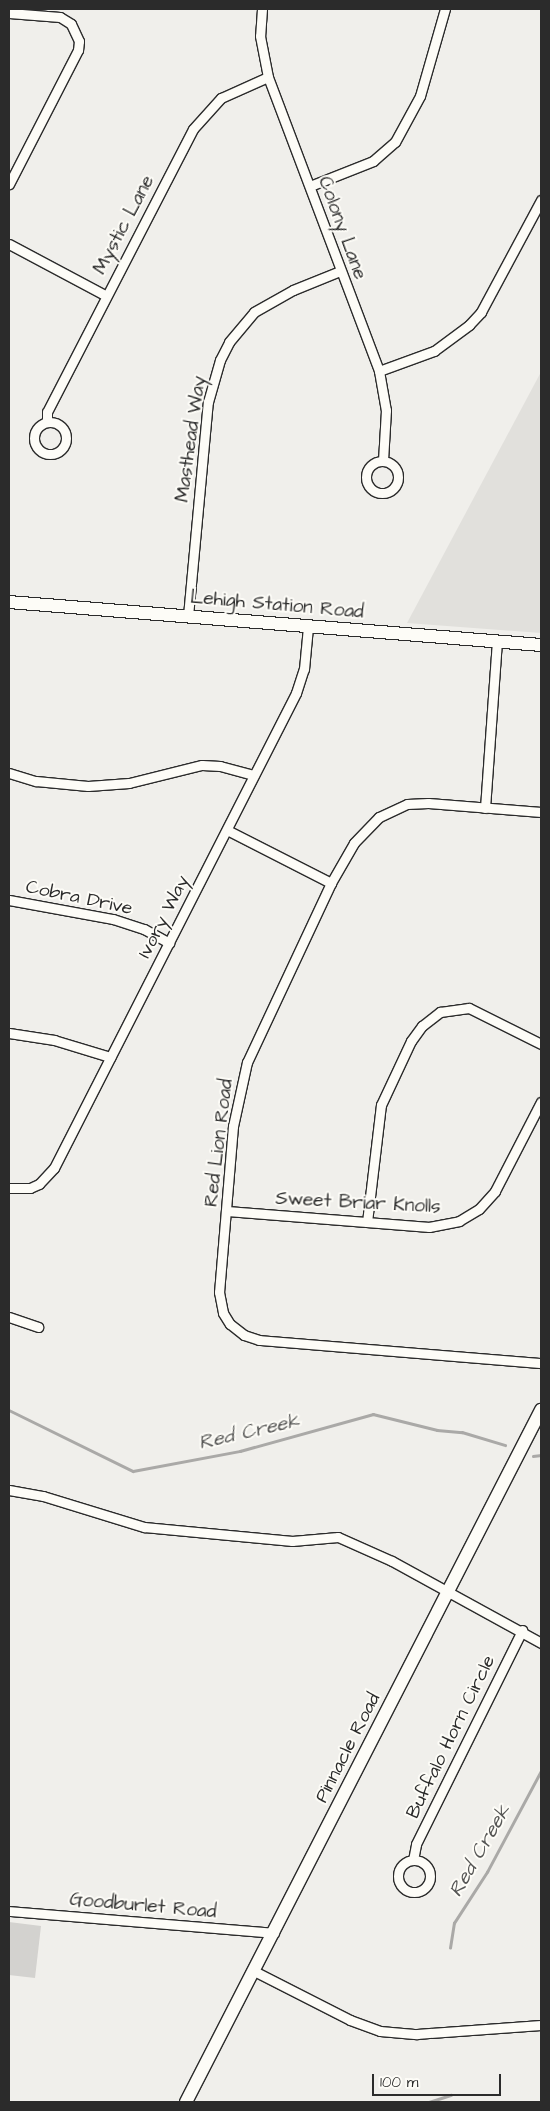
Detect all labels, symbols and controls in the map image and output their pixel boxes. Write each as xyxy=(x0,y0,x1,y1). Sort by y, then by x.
street label: Mystic Lane xyxy=(88,172,160,278)
street label: Colony Lane xyxy=(313,173,371,283)
street label: Masthead Way xyxy=(171,374,211,504)
street label: Lehigh Station Road xyxy=(189,586,365,624)
street label: Ivory Way xyxy=(133,872,195,962)
street label: Cobra Drive xyxy=(24,876,134,920)
street label: Red Lion Road xyxy=(200,1078,238,1208)
street label: Sweet Briar Knolls xyxy=(275,1187,441,1219)
water label: Red Creek xyxy=(196,1409,302,1455)
street label: Buffalo Horn Circle xyxy=(402,1652,500,1822)
street label: Pinnacle Road xyxy=(311,1689,385,1807)
water label: Red Creek xyxy=(444,1801,516,1901)
street label: Goodburlet Road xyxy=(69,1888,217,1924)
scale bar xyxy=(375,2064,504,2096)
text: 100 m xyxy=(380,2072,419,2093)

